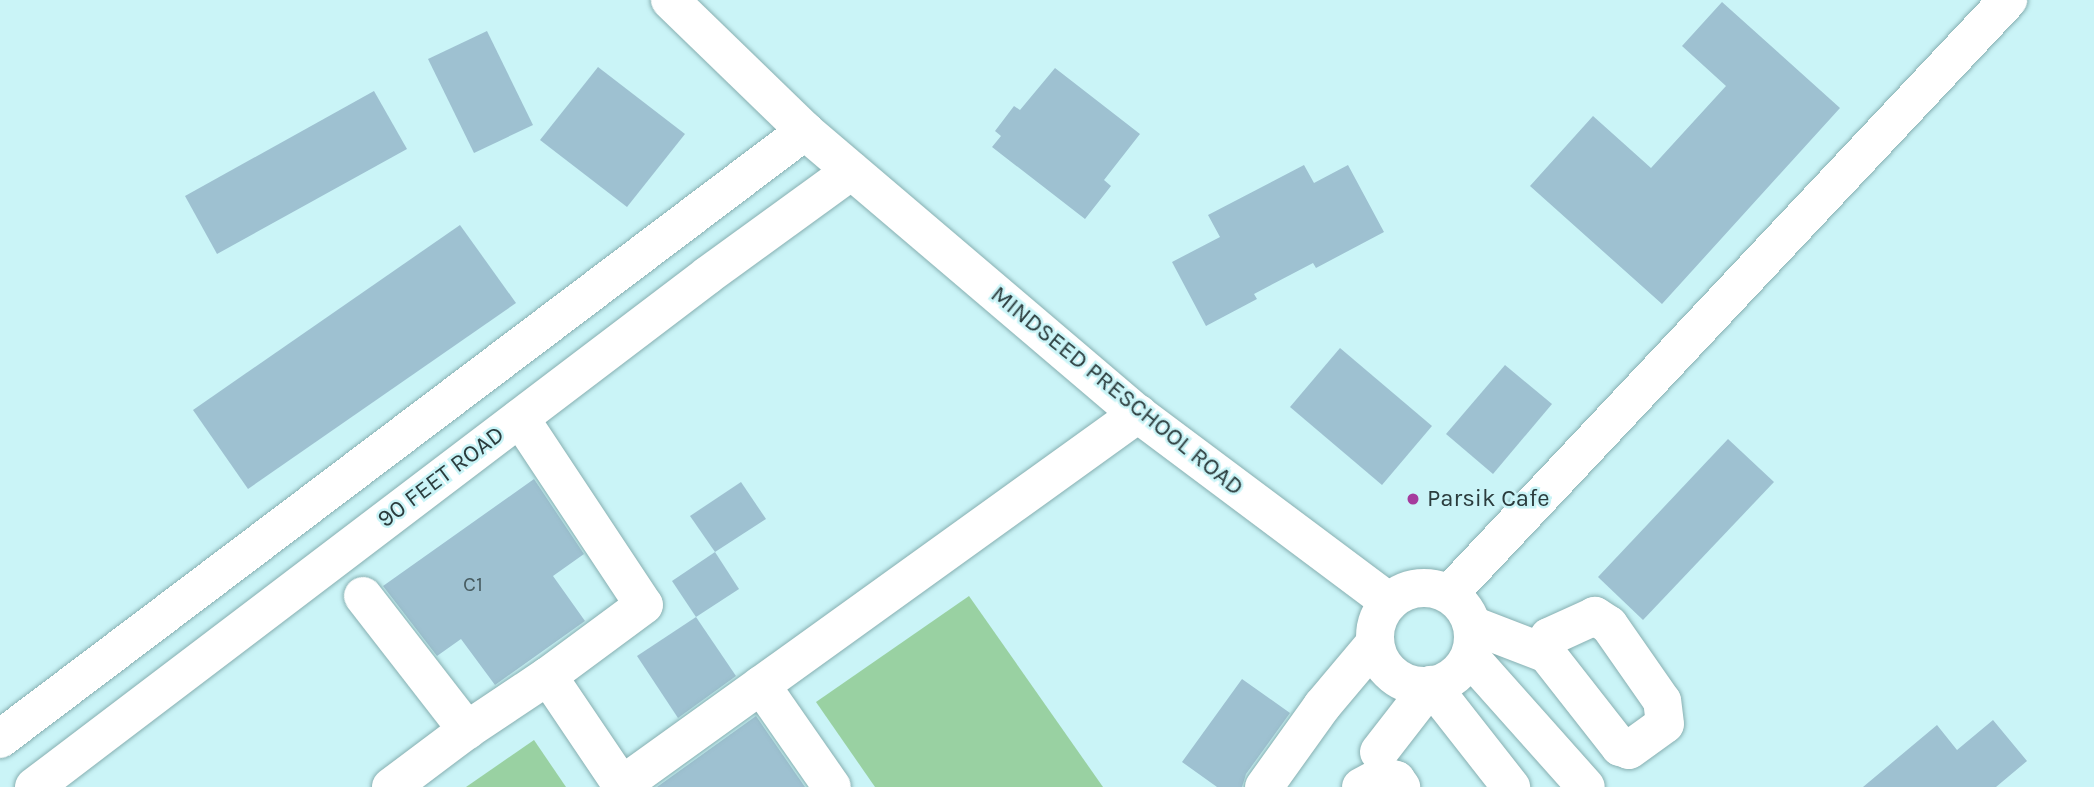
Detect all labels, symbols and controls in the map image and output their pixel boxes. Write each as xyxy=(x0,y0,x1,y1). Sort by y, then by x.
street label: MINDSEED PRESCHOOL ROAD xyxy=(985,280,1249,502)
street label: 90 FEET ROAD xyxy=(372,420,510,534)
place label: Parsik Cafe xyxy=(1427,485,1550,513)
marker: Parsik Cafe xyxy=(1405,491,1421,507)
house number: C1 xyxy=(463,571,483,597)

